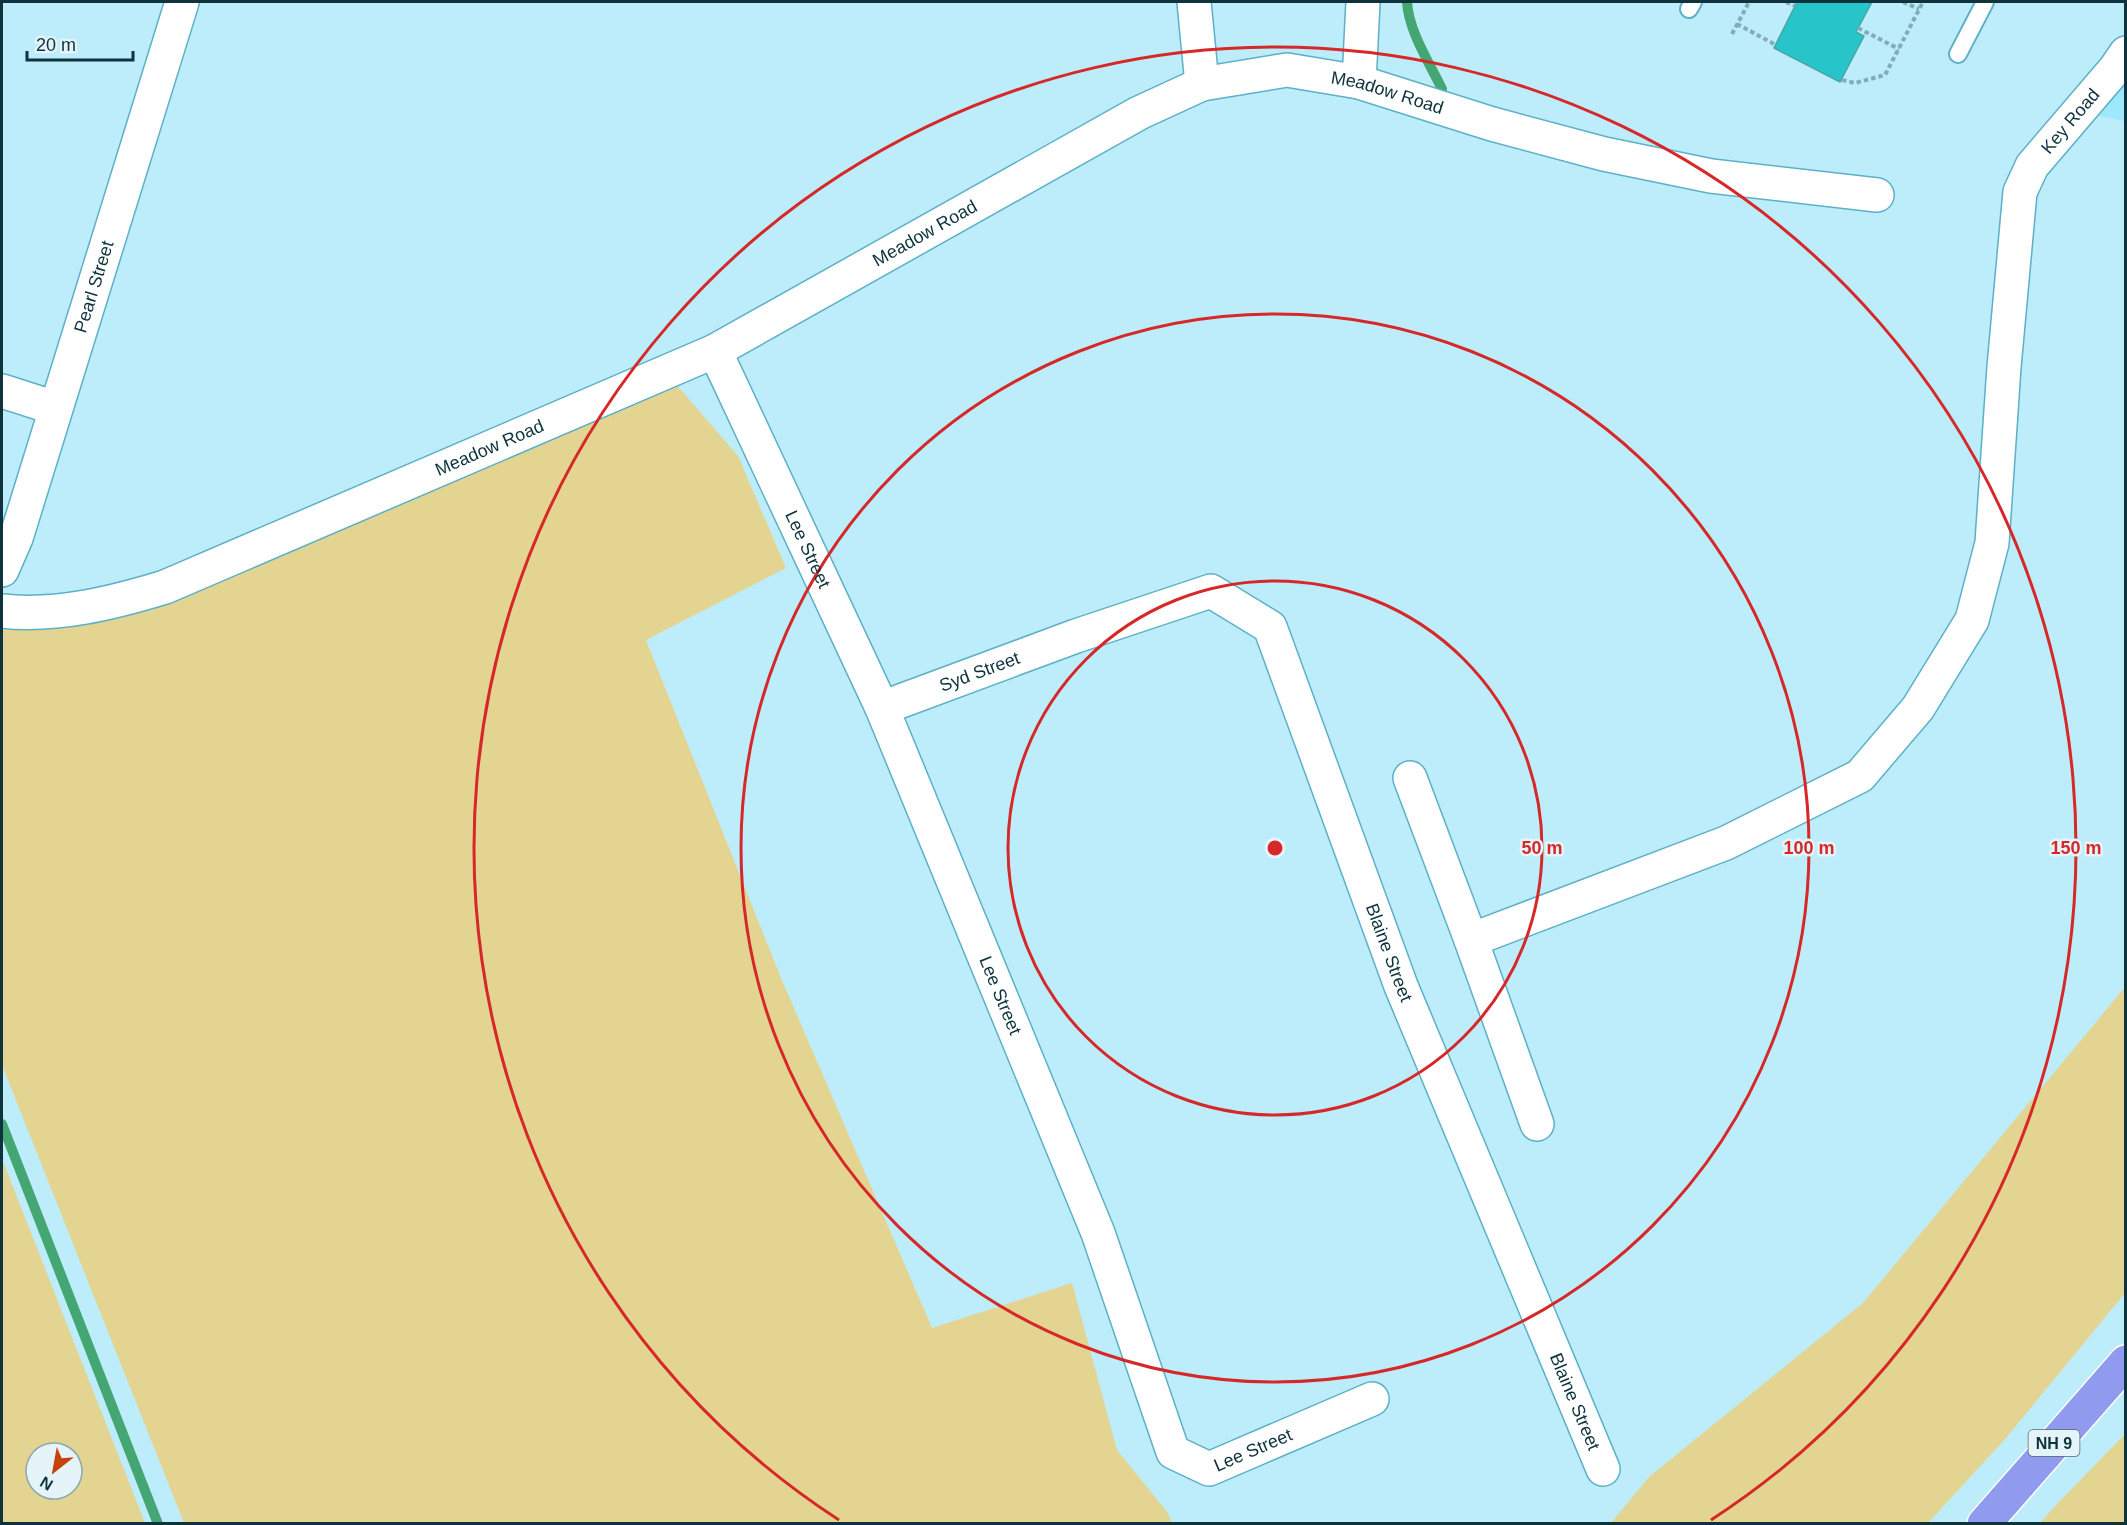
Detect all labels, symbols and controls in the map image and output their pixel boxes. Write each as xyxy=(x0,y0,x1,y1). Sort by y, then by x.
scale bar xyxy=(27,24,134,62)
text: 20 m xyxy=(36,35,76,55)
street label: Meadow Road xyxy=(1330,68,1446,118)
street label: Key Road xyxy=(2037,85,2104,158)
street label: Meadow Road xyxy=(869,196,980,270)
street label: Pearl Street xyxy=(70,238,117,335)
street label: Meadow Road xyxy=(432,416,547,480)
street label: Lee Street xyxy=(781,507,834,591)
street label: Syd Street xyxy=(937,648,1022,696)
centre of rings xyxy=(1265,838,1285,858)
text: 50 m xyxy=(1521,838,1563,858)
text: 100 m xyxy=(1783,838,1835,858)
text: 150 m xyxy=(2050,838,2102,858)
street label: Blaine Street xyxy=(1362,901,1416,1005)
street label: Lee Street xyxy=(975,953,1025,1038)
street label: Blaine Street xyxy=(1546,1350,1604,1453)
street label: Lee Street xyxy=(1211,1425,1295,1476)
road number: NH 9 xyxy=(2028,1430,2080,1456)
north arrow xyxy=(24,1441,84,1501)
text: N xyxy=(37,1473,56,1494)

